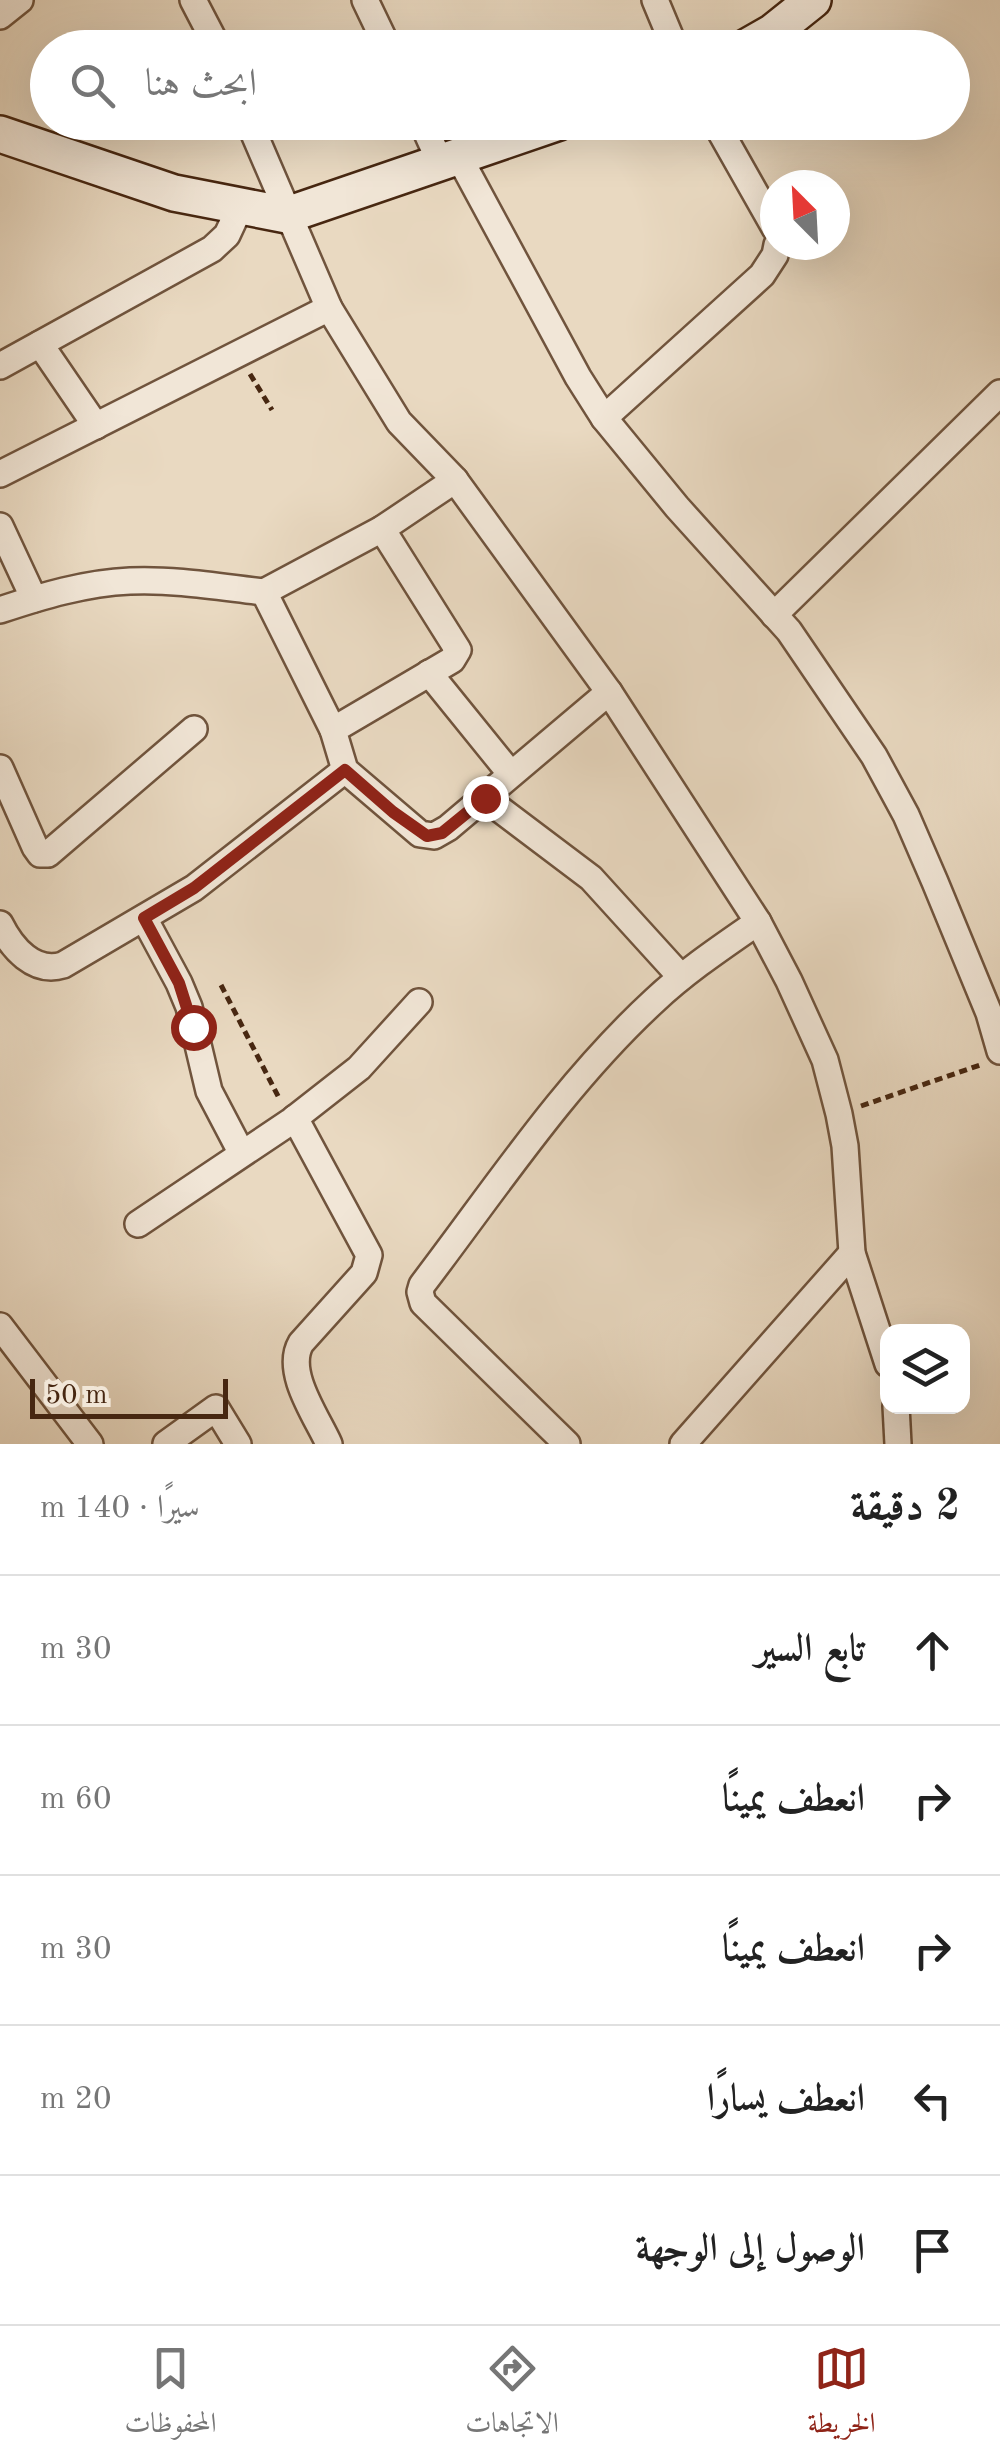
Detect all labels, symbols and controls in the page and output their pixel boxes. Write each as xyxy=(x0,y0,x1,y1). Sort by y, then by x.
search box xyxy=(30,30,970,140)
icon: search xyxy=(65,58,120,113)
text: ابحث هنا xyxy=(145,66,257,104)
north arrow xyxy=(760,170,850,260)
route end xyxy=(463,776,509,822)
route start xyxy=(171,1005,217,1051)
map controls xyxy=(880,1324,970,1414)
button: layers xyxy=(880,1324,970,1414)
scale bar xyxy=(30,1374,228,1418)
text: 50 m xyxy=(45,1382,108,1410)
text: 2 دقيقة xyxy=(851,1487,960,1529)
text: سيرًا · 140 m xyxy=(40,1493,200,1525)
icon: ahead xyxy=(905,1623,960,1678)
text: تابع السير xyxy=(755,1631,865,1669)
text: 30 m xyxy=(40,1634,112,1666)
icon: right xyxy=(905,1773,960,1828)
text: انعطف يمينًا xyxy=(722,1781,865,1819)
text: 60 m xyxy=(40,1784,112,1816)
icon: right xyxy=(905,1923,960,1978)
text: انعطف يمينًا xyxy=(722,1931,865,1969)
text: 30 m xyxy=(40,1934,112,1966)
icon: left xyxy=(905,2073,960,2128)
text: انعطف يسارًا xyxy=(707,2081,865,2119)
text: 20 m xyxy=(40,2084,112,2116)
icon: arrive xyxy=(905,2223,960,2278)
text: الوصول إلى الوجهة xyxy=(636,2231,865,2269)
tab: المحفوظات xyxy=(124,2341,217,2450)
tab: الاتجاهات xyxy=(465,2341,559,2450)
tab: الخريطة xyxy=(808,2341,876,2450)

